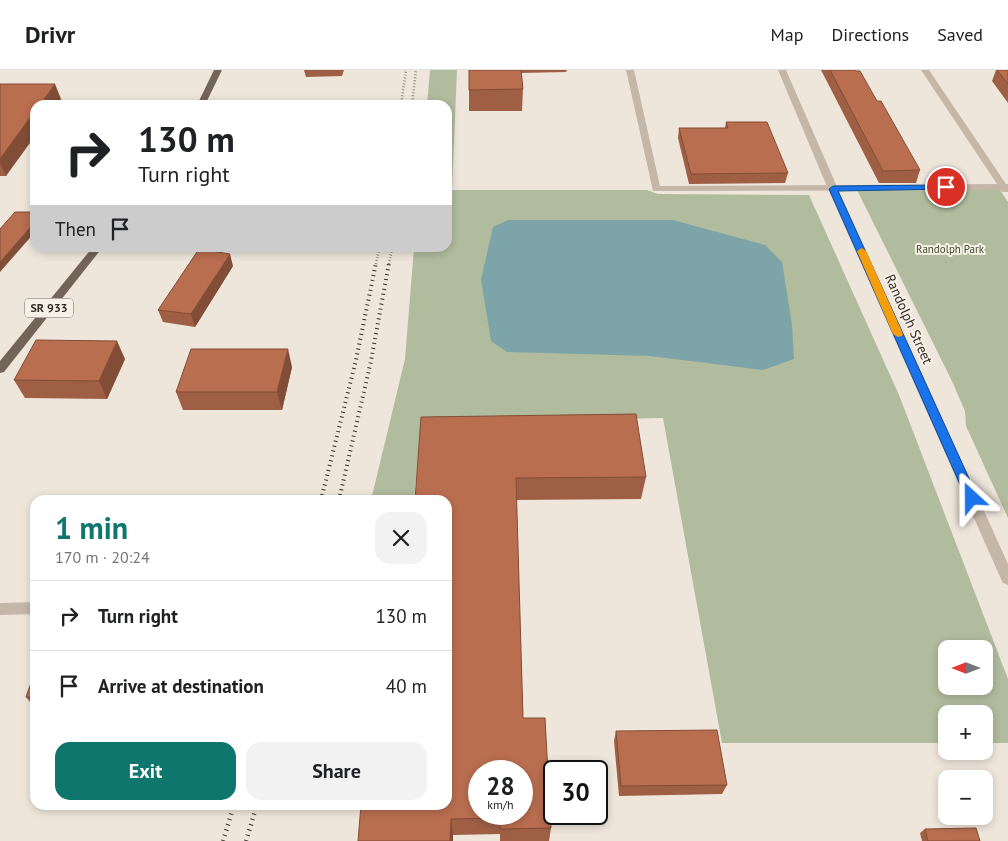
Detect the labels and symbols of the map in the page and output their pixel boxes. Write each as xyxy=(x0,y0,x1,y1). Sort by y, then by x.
pin xyxy=(925,166,967,208)
park label: Randolph Park xyxy=(916,242,985,256)
street label: Randolph Street xyxy=(881,271,937,367)
road number: SR 933 xyxy=(25,298,73,318)
position arrow xyxy=(945,471,997,523)
north arrow xyxy=(938,640,992,695)
speed limit sign: 30 xyxy=(543,760,608,825)

